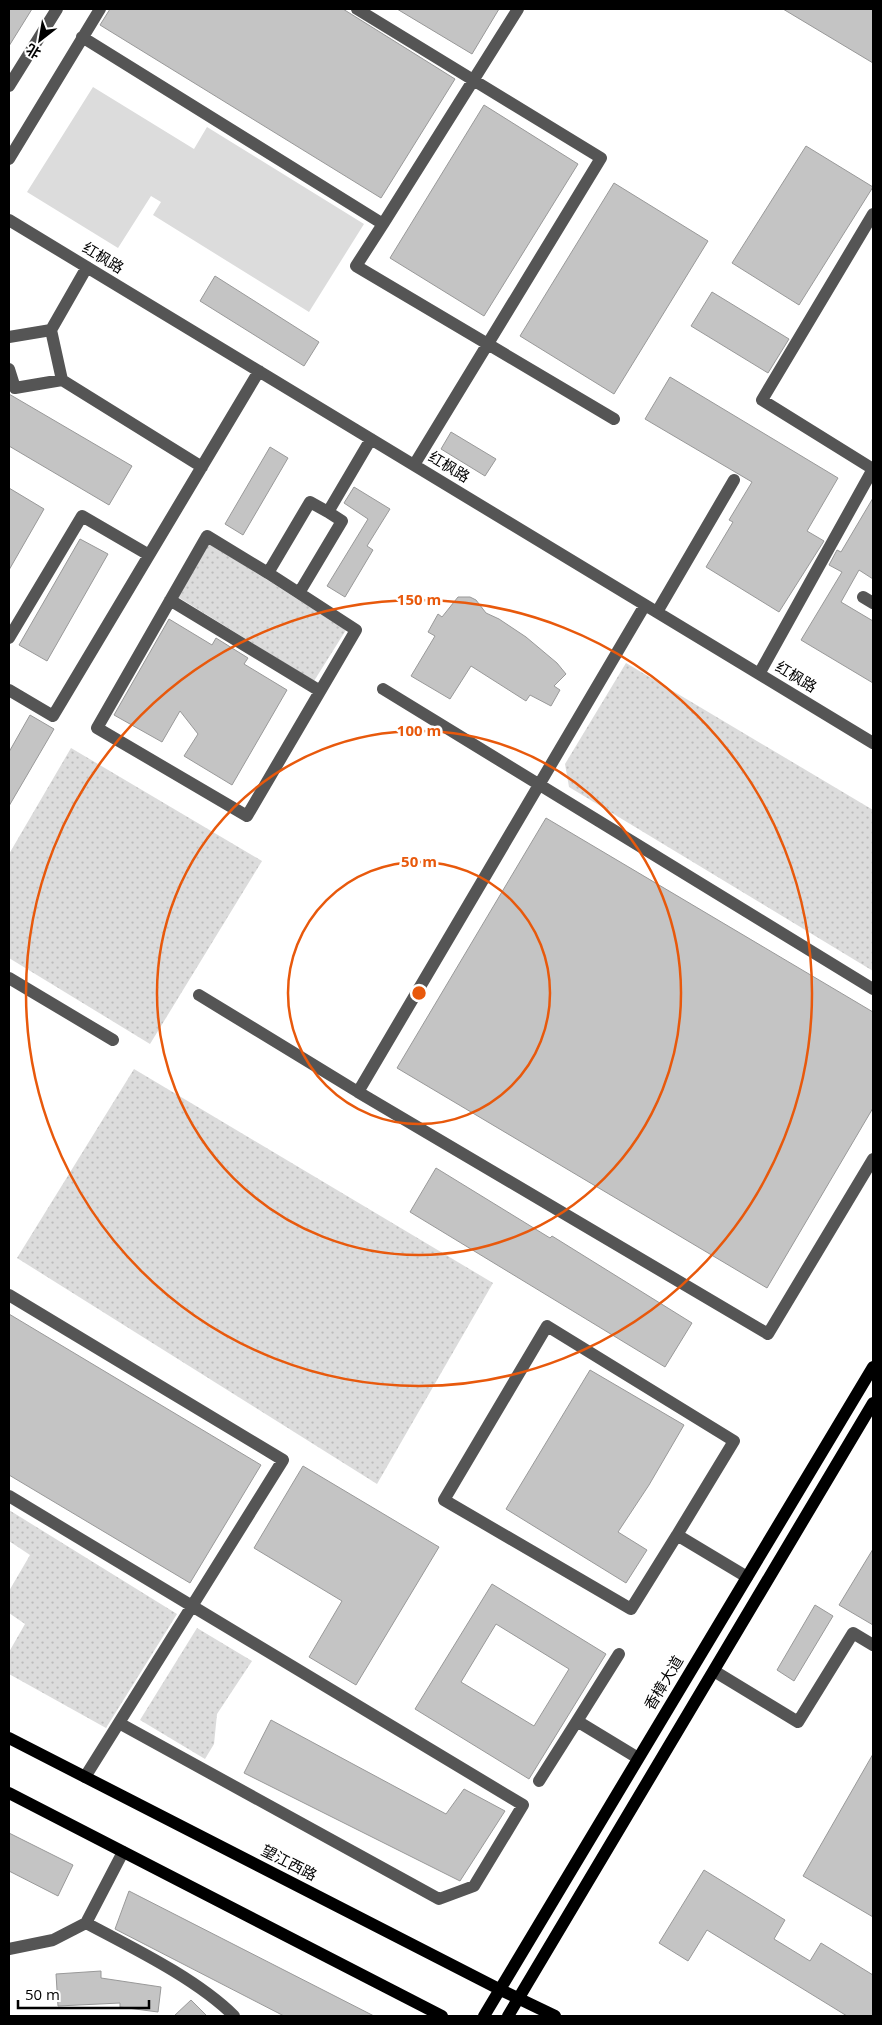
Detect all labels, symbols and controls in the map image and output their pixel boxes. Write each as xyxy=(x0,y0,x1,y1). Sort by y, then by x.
north arrow xyxy=(15,15,65,65)
text: 北 xyxy=(22,40,44,63)
street label: 红枫路 xyxy=(79,237,128,277)
street label: 红枫路 xyxy=(425,446,474,486)
text: 150 m xyxy=(397,589,441,609)
street label: 红枫路 xyxy=(772,656,821,696)
text: 100 m xyxy=(397,720,441,740)
text: 50 m xyxy=(401,851,437,871)
centre of rings xyxy=(410,984,428,1002)
street label: 香樟大道 xyxy=(639,1652,687,1713)
street label: 望江西路 xyxy=(258,1840,321,1885)
scale bar xyxy=(18,1978,149,2010)
text: 50 m xyxy=(25,1984,60,2004)

